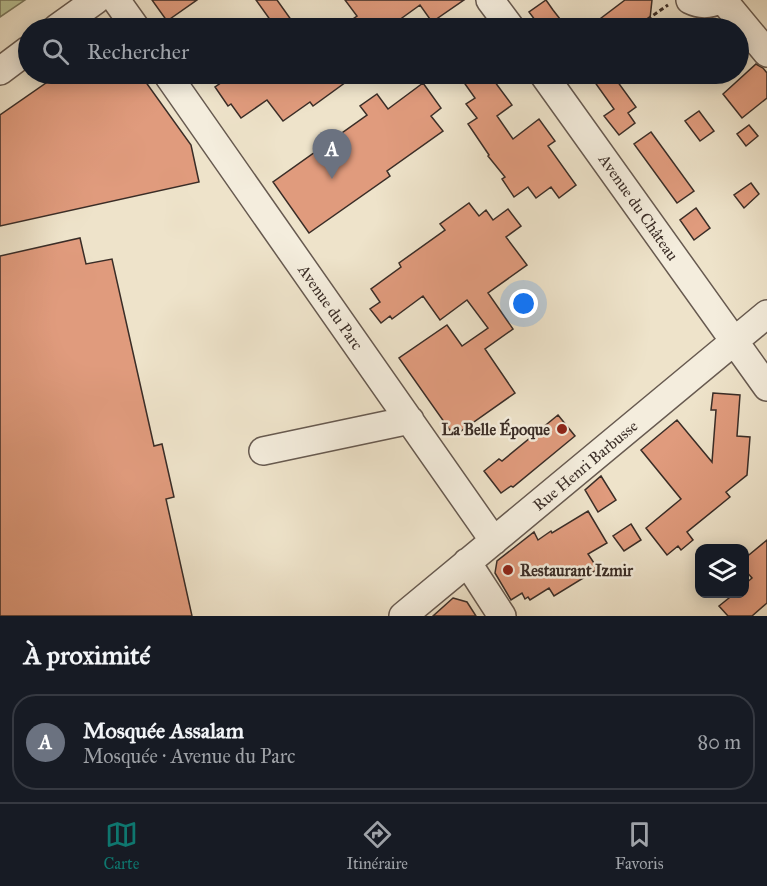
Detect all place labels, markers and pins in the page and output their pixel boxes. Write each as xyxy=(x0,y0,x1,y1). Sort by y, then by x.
pin: A xyxy=(312,130,352,179)
place label: La Belle Époque xyxy=(442,418,550,440)
marker: La Belle Époque xyxy=(555,422,569,436)
place label: Restaurant Izmir xyxy=(520,561,634,580)
marker: Restaurant Izmir xyxy=(501,563,515,577)

